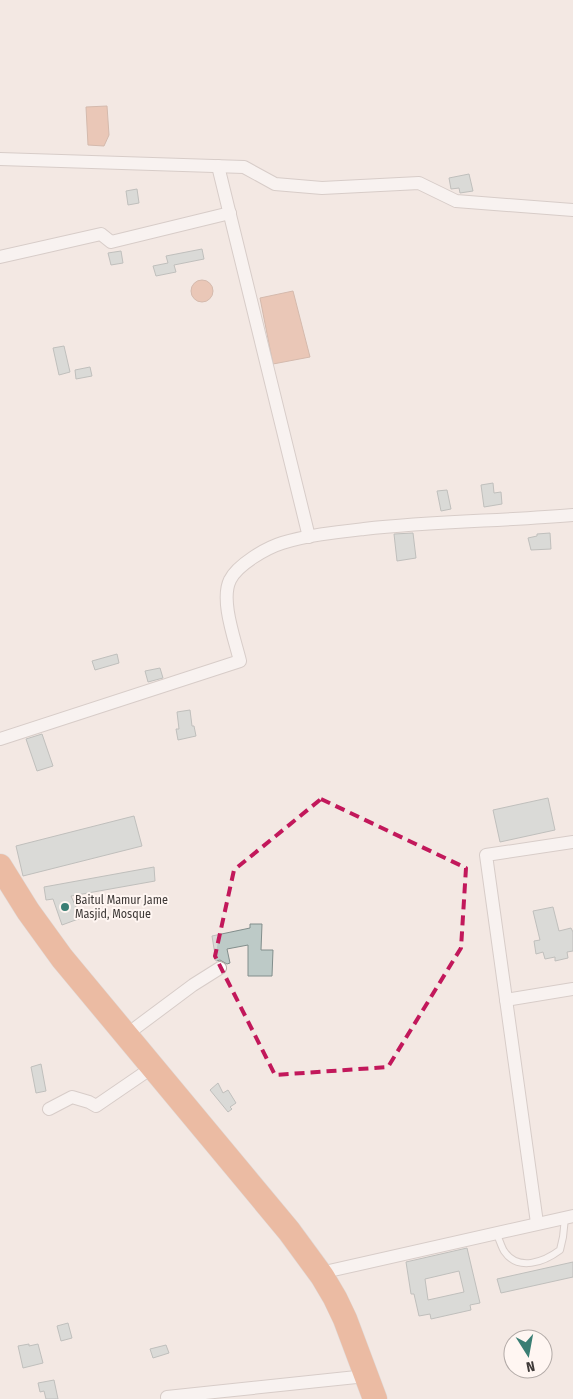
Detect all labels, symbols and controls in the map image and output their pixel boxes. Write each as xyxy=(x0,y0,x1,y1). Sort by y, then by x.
place label: Baitul Mamur Jame Masjid, Mosque xyxy=(75,893,168,921)
marker: Baitul Mamur Jame Masjid, Mosque xyxy=(59,901,71,913)
north arrow xyxy=(503,1329,553,1379)
text: N xyxy=(525,1357,536,1375)

